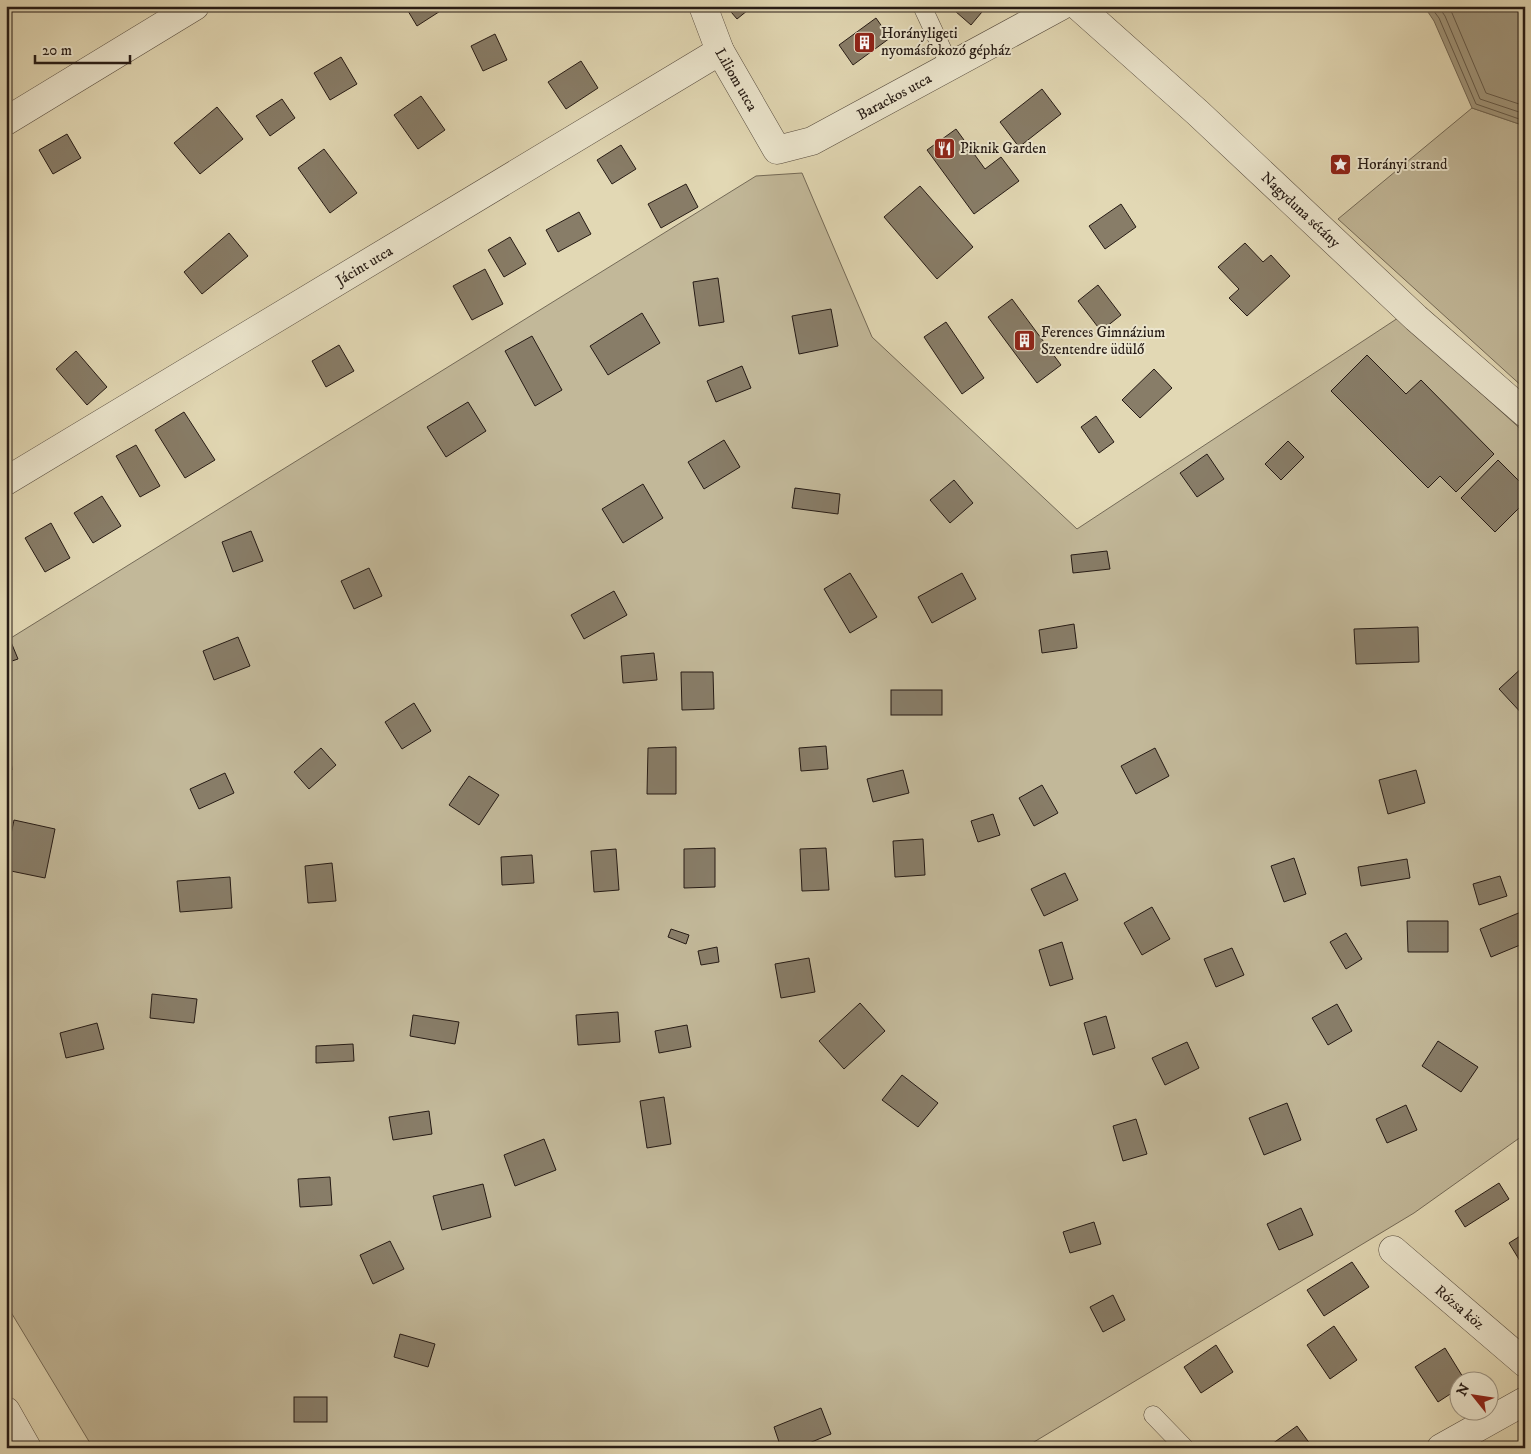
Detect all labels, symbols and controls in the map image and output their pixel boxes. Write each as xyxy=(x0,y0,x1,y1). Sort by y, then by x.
place label: Horányligeti nyomásfokozó gépház xyxy=(881,24,1012,60)
building icon: Horányligeti nyomásfokozó gépház xyxy=(853,30,877,54)
scale bar xyxy=(35,32,130,64)
text: 20 m xyxy=(42,41,72,60)
street label: Liliom utca xyxy=(710,45,762,115)
street label: Barackos utca xyxy=(854,69,936,125)
restaurant icon: Piknik Garden xyxy=(932,136,956,160)
place label: Piknik Garden xyxy=(960,139,1046,158)
place icon: Horányi strand xyxy=(1329,152,1353,176)
place label: Horányi strand xyxy=(1357,155,1448,174)
street label: Nagyduna sétány xyxy=(1257,168,1345,253)
street label: Jácint utca xyxy=(331,241,397,291)
place label: Ferences Gimnázium Szentendre üdülő xyxy=(1041,323,1165,359)
building icon: Ferences Gimnázium Szentendre üdülő xyxy=(1013,329,1037,353)
street label: Rózsa köz xyxy=(1431,1281,1489,1334)
north arrow xyxy=(1448,1372,1498,1422)
text: N xyxy=(1453,1380,1475,1399)

